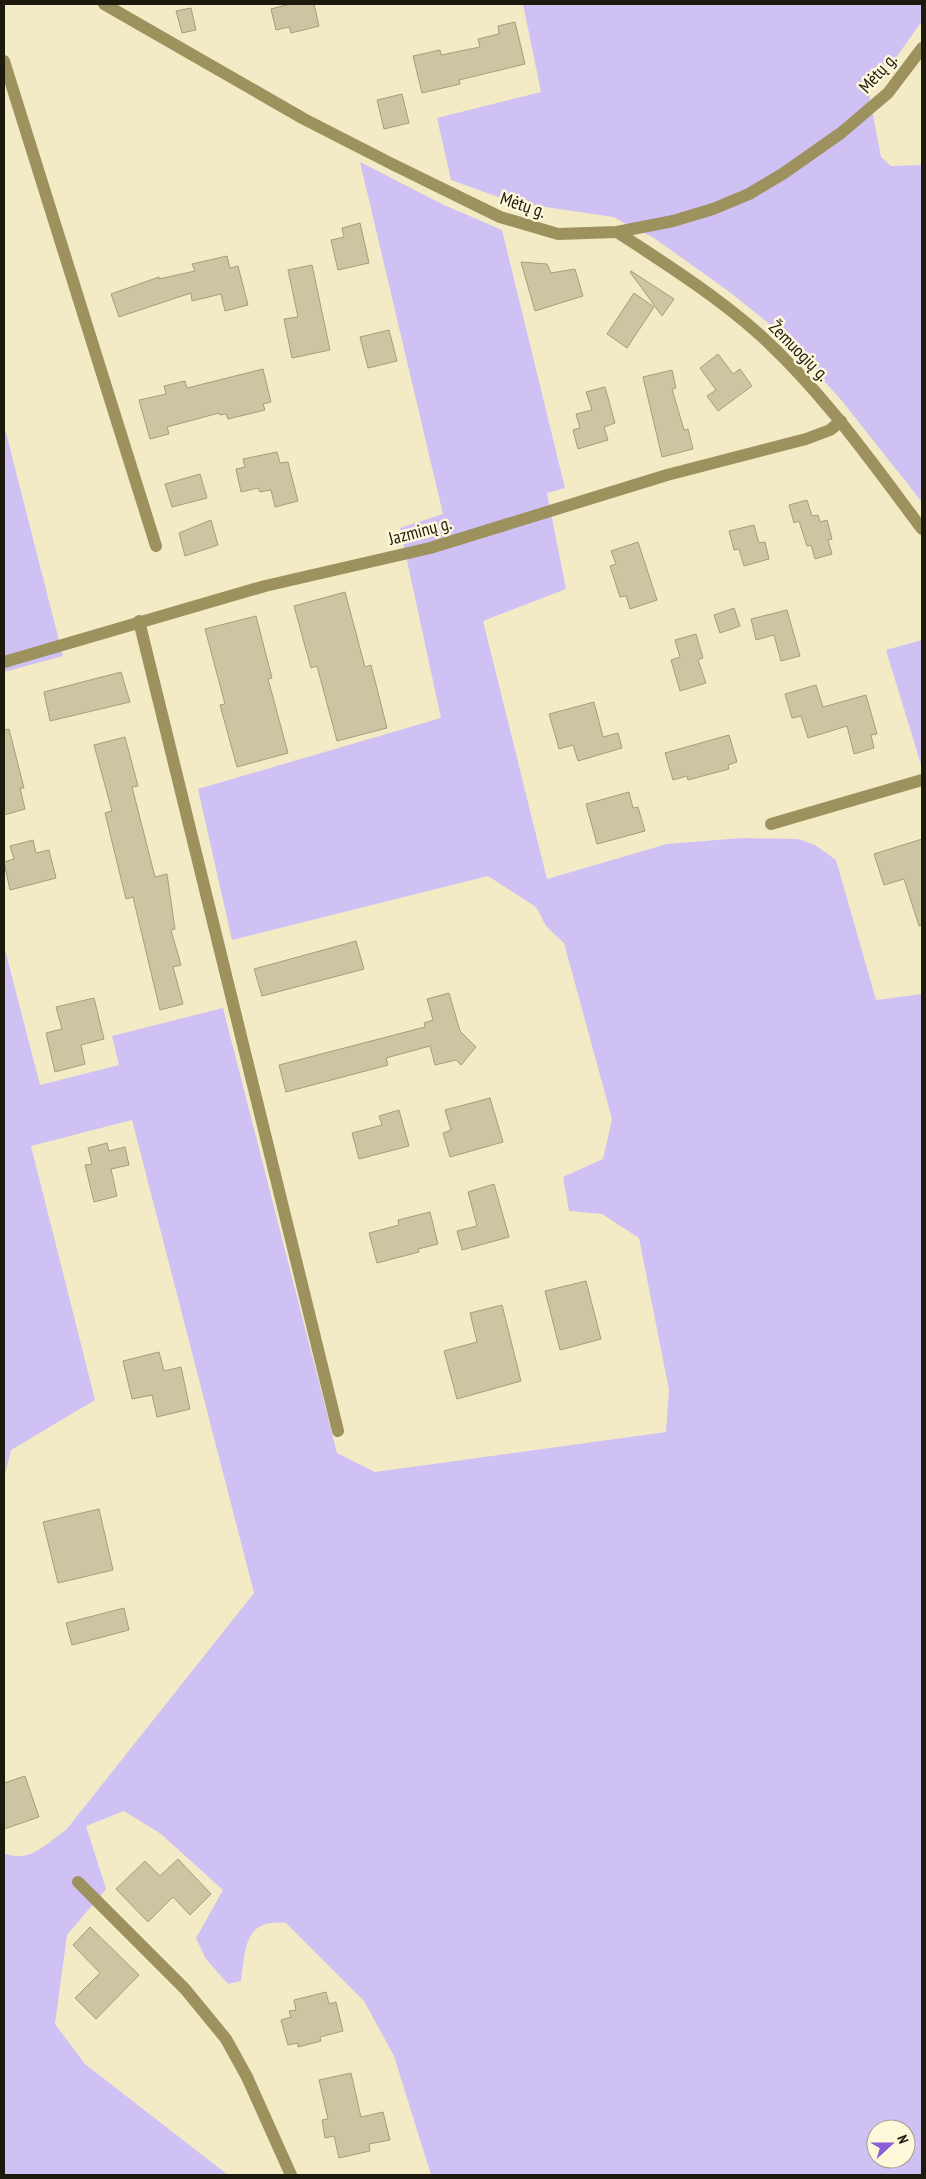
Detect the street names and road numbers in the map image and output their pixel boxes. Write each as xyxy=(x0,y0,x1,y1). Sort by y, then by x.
street label: Mėtų g. xyxy=(854,48,902,98)
street label: Mėtų g. xyxy=(498,186,549,223)
street label: Žemuogių g. xyxy=(764,316,834,386)
street label: Jazminų g. xyxy=(385,511,454,550)

